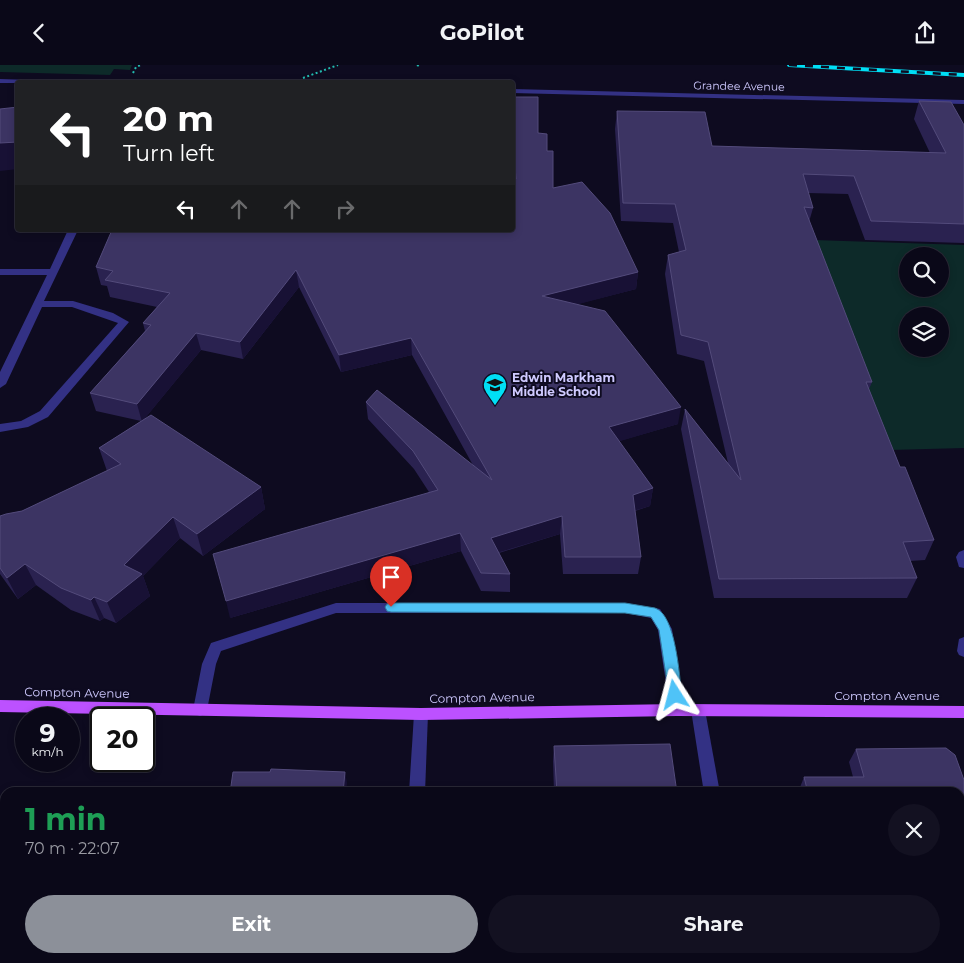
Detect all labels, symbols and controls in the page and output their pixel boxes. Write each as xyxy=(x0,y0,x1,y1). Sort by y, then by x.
icon: back xyxy=(25,19,53,47)
text: GoPilot xyxy=(440,19,524,46)
icon: share xyxy=(911,19,939,47)
street label: Grandee Avenue xyxy=(693,78,785,94)
text: 20 m xyxy=(123,97,214,140)
icon: left xyxy=(40,100,105,165)
text: Turn left xyxy=(123,140,215,167)
icon: left xyxy=(172,195,200,223)
icon: ahead xyxy=(225,195,253,223)
icon: ahead xyxy=(278,195,306,223)
icon: right xyxy=(331,195,359,223)
map controls xyxy=(899,247,949,357)
button: search xyxy=(899,247,949,297)
button: layers xyxy=(899,307,949,357)
place label: Edwin Markham Middle School xyxy=(512,370,615,399)
school or university icon: Edwin Markham Middle School xyxy=(482,372,508,406)
pin xyxy=(370,556,412,607)
icon: arrive xyxy=(377,563,405,591)
position arrow xyxy=(648,668,700,720)
street label: Compton Avenue xyxy=(24,684,130,701)
street label: Compton Avenue xyxy=(834,688,940,703)
street label: Compton Avenue xyxy=(429,689,535,706)
speed limit sign: 20 xyxy=(90,707,155,772)
text: 9 xyxy=(40,718,55,748)
text: km/h xyxy=(31,744,64,759)
text: 1 min xyxy=(25,801,106,838)
button: close xyxy=(888,804,940,856)
text: 70 m · 22:07 xyxy=(25,839,120,858)
button: Exit xyxy=(25,895,478,953)
button: Share xyxy=(488,895,940,953)

